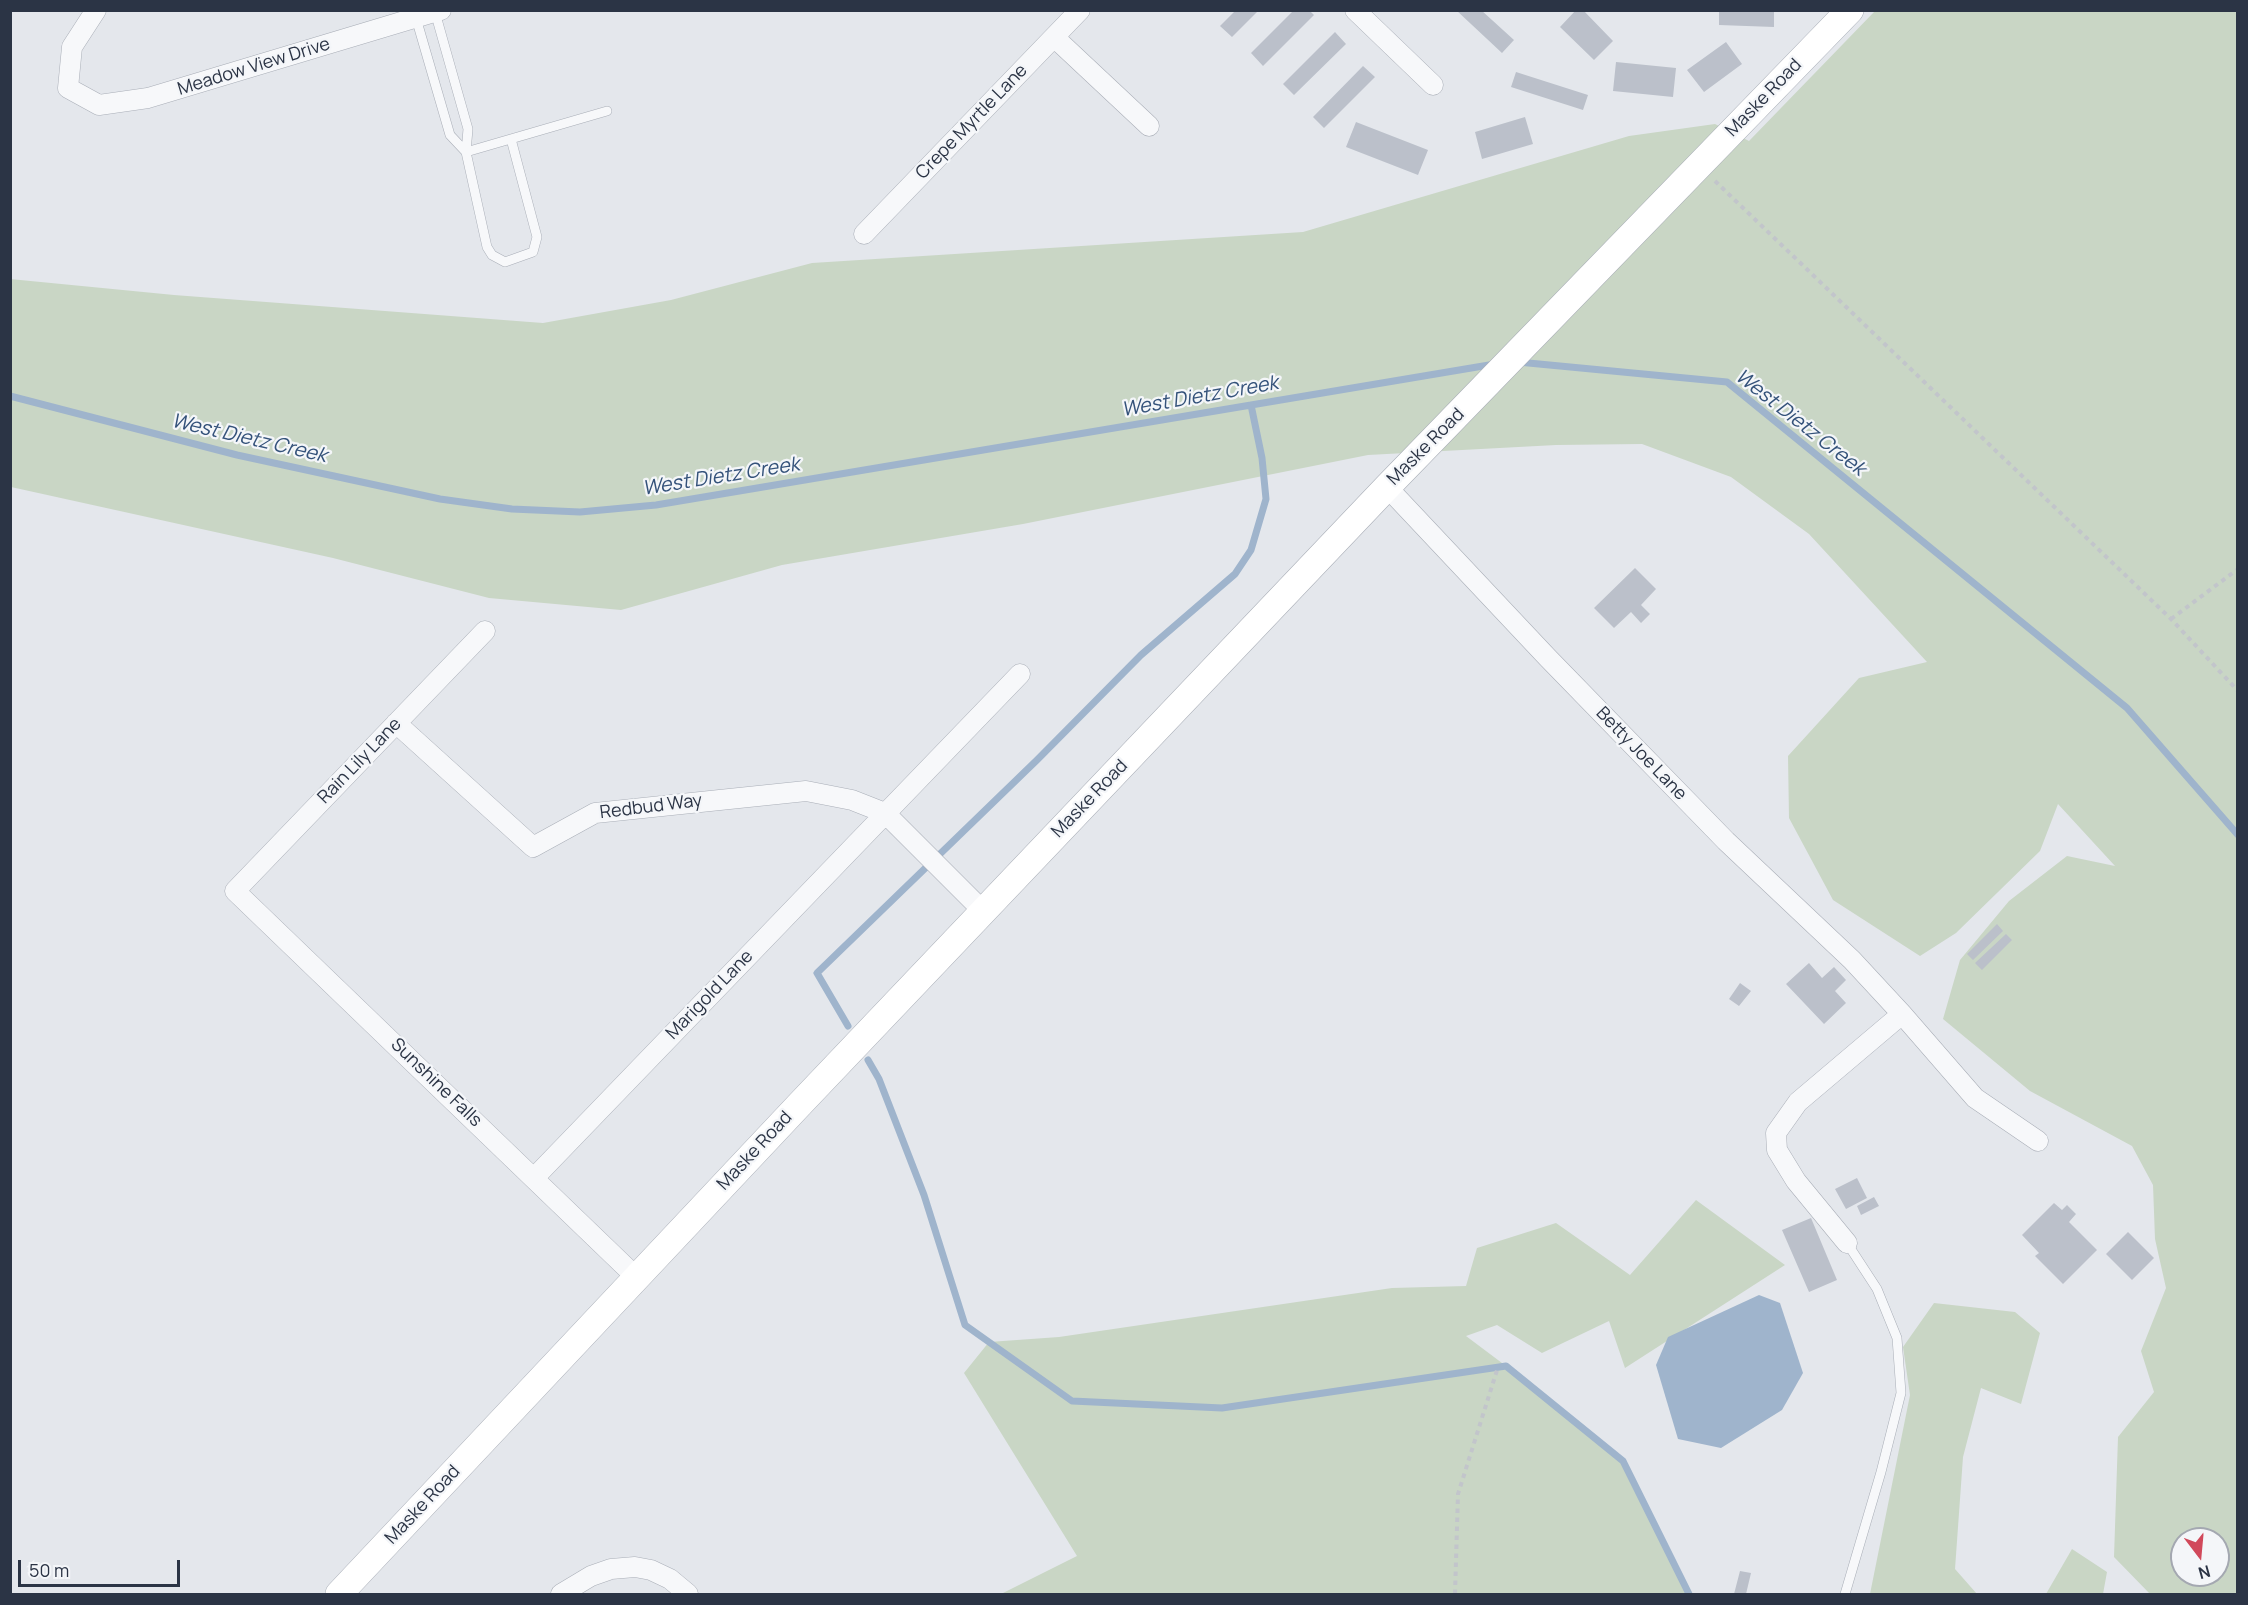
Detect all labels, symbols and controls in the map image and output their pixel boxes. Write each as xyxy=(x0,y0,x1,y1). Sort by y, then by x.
street label: Meadow View Drive xyxy=(175,34,333,100)
street label: Maske Road xyxy=(1721,54,1807,142)
street label: Crepe Myrtle Lane xyxy=(912,60,1032,184)
water label: West Dietz Creek xyxy=(1730,365,1870,481)
water label: West Dietz Creek xyxy=(1120,371,1280,423)
street label: Maske Road xyxy=(1383,404,1469,490)
water label: West Dietz Creek xyxy=(169,409,329,469)
water label: West Dietz Creek xyxy=(641,453,801,501)
street label: Betty Joe Lane xyxy=(1591,703,1691,805)
street label: Rain Lily Lane xyxy=(314,714,406,808)
street label: Maske Road xyxy=(1047,755,1133,843)
street label: Redbud Way xyxy=(599,790,703,824)
street label: Marigold Lane xyxy=(662,946,758,1044)
street label: Sunshine Falls xyxy=(386,1034,486,1132)
street label: Maske Road xyxy=(713,1107,797,1195)
street label: Maske Road xyxy=(381,1461,465,1549)
north arrow xyxy=(2170,1527,2230,1587)
scale bar xyxy=(21,1548,183,1586)
text: 50 m xyxy=(29,1558,69,1582)
text: N xyxy=(2196,1560,2213,1585)

